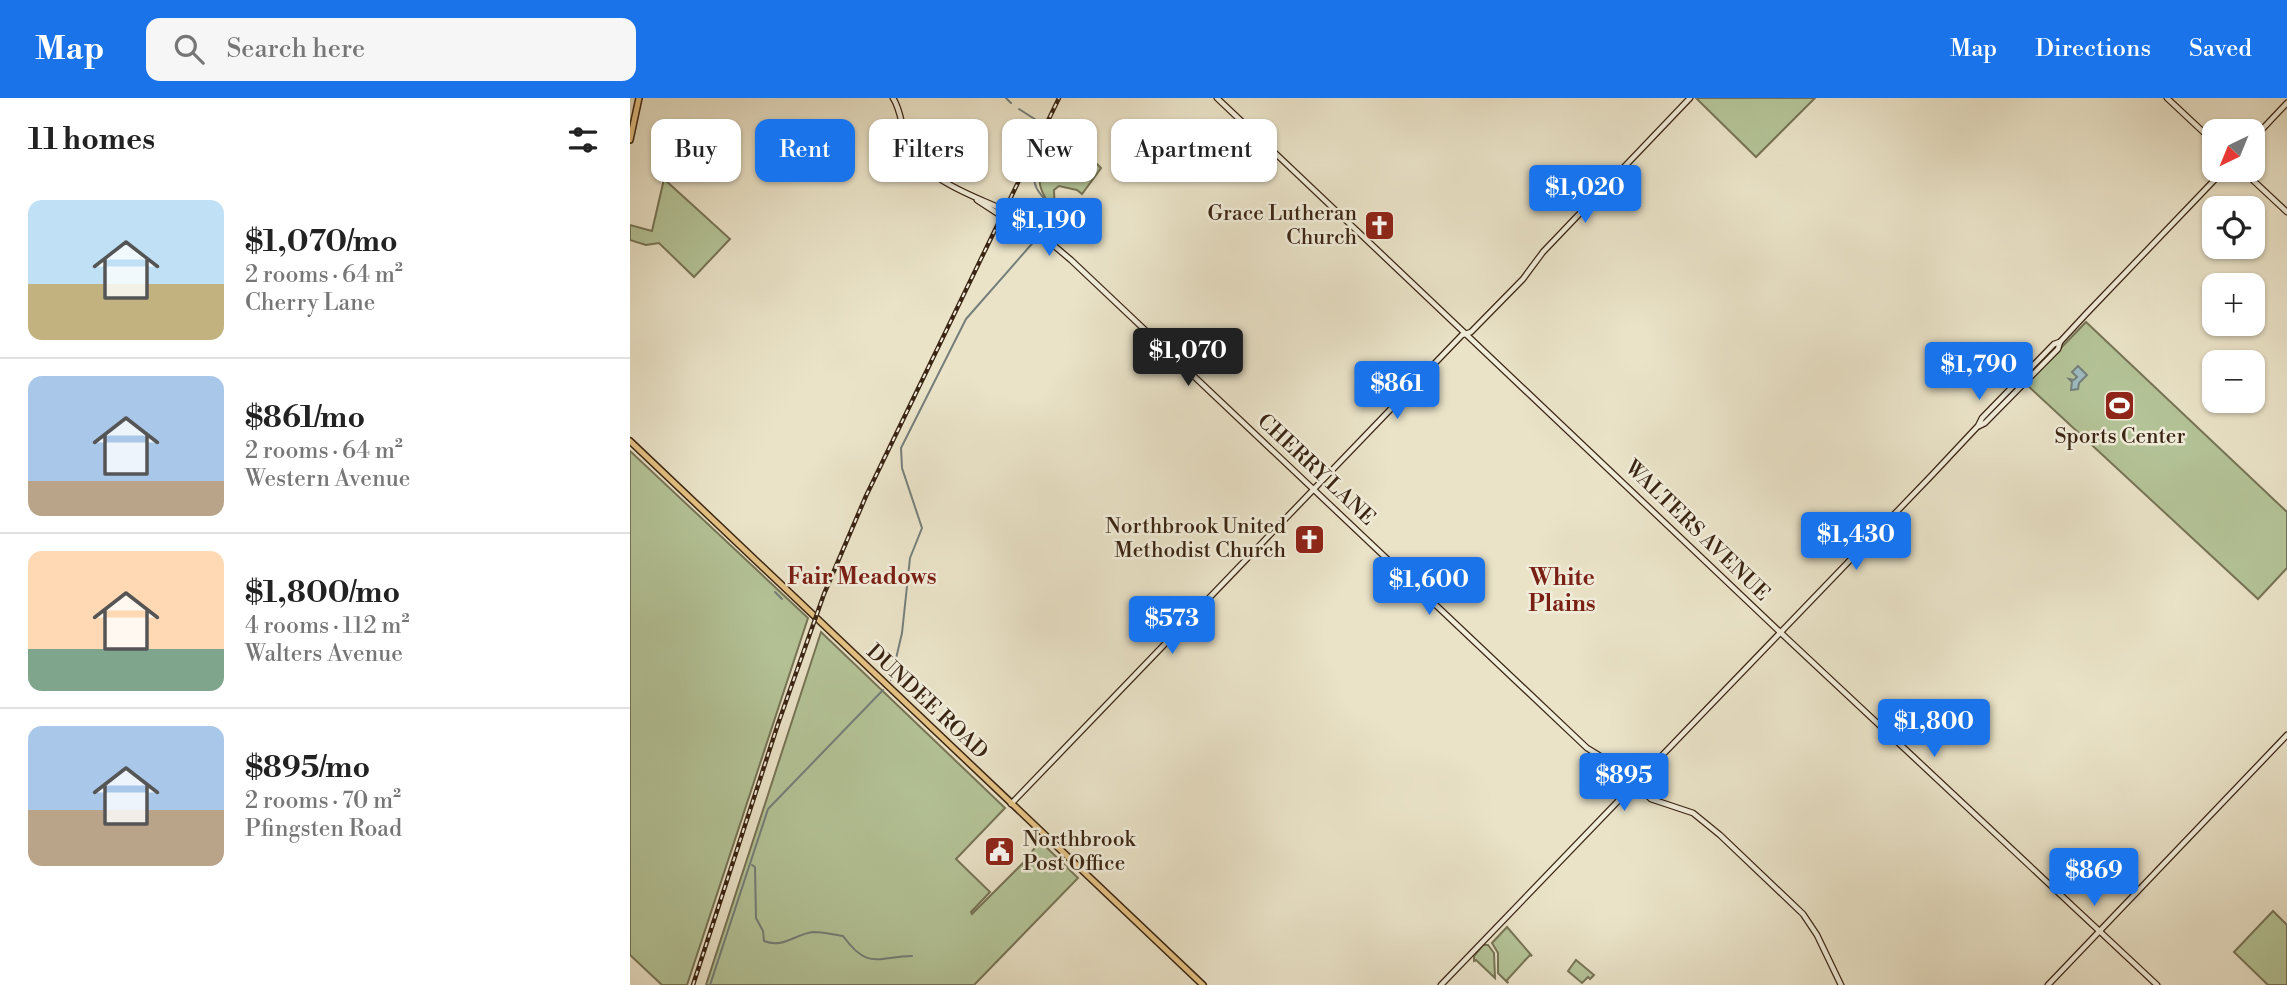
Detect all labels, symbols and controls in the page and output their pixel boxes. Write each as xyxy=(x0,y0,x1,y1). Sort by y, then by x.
search box xyxy=(146,18,636,81)
text: Map xyxy=(35,29,104,70)
icon: search xyxy=(170,30,208,68)
text: Search here xyxy=(226,33,365,65)
text: Map xyxy=(1950,34,1997,64)
text: Directions xyxy=(2035,34,2151,64)
text: Saved xyxy=(2189,34,2252,64)
chip: Buy xyxy=(651,119,741,182)
chip: Rent xyxy=(755,119,855,182)
chip: Filters xyxy=(869,119,988,182)
chip: New xyxy=(1002,119,1097,182)
chip: Apartment xyxy=(1111,119,1277,182)
north arrow xyxy=(2202,119,2264,182)
map controls xyxy=(2202,119,2265,413)
text: 11 homes xyxy=(28,121,155,159)
icon: filters xyxy=(564,121,602,159)
pin: $1,020 xyxy=(1528,166,1642,225)
text: $1,020 xyxy=(1545,174,1625,202)
button: locate xyxy=(2202,196,2265,259)
pin: $1,190 xyxy=(992,198,1106,258)
place label: Grace Lutheran Church xyxy=(1208,201,1357,251)
text: $1,190 xyxy=(1012,207,1086,235)
church icon: Grace Lutheran Church xyxy=(1363,209,1397,243)
text: $1,070/mo xyxy=(245,223,398,261)
icon: home xyxy=(84,228,168,312)
text: 2 rooms · 64 m² xyxy=(245,261,403,289)
button: + xyxy=(2202,273,2265,336)
text: Cherry Lane xyxy=(245,289,375,317)
pin: $1,070 xyxy=(1131,328,1245,388)
text: $1,070 xyxy=(1149,337,1227,365)
pin: $1,790 xyxy=(1922,342,2036,402)
button: − xyxy=(2202,350,2265,413)
text: $1,790 xyxy=(1941,351,2017,379)
pin: $861 xyxy=(1356,362,1438,421)
text: $861 xyxy=(1370,370,1424,398)
sports icon: Sports Center xyxy=(2103,388,2137,422)
text: $861/mo xyxy=(245,399,365,437)
icon: home xyxy=(84,404,168,488)
street label: CHERRY LANE xyxy=(1252,409,1380,531)
place label: Sports Center xyxy=(2054,424,2186,450)
text: 2 rooms · 64 m² xyxy=(245,437,403,465)
street label: WALTERS AVENUE xyxy=(1618,454,1775,607)
text: Western Avenue xyxy=(245,465,410,493)
pin: $1,430 xyxy=(1799,512,1913,572)
place label: Northbrook United Methodist Church xyxy=(1105,514,1286,564)
text: $1,430 xyxy=(1817,521,1895,549)
church icon: Northbrook United Methodist Church xyxy=(1292,522,1326,556)
pin: $1,600 xyxy=(1372,558,1486,617)
district label: Fair Meadows xyxy=(787,563,937,591)
district label: White Plains xyxy=(1528,564,1596,618)
text: $1,600 xyxy=(1389,566,1469,594)
text: $1,800/mo xyxy=(245,574,400,612)
icon: home xyxy=(84,579,168,663)
pin: $573 xyxy=(1131,596,1213,656)
text: $573 xyxy=(1145,605,1199,633)
text: 4 rooms · 112 m² xyxy=(245,612,410,640)
street label: DUNDEE ROAD xyxy=(861,639,993,765)
text: Walters Avenue xyxy=(245,640,403,668)
pin: $1,800 xyxy=(1877,700,1991,759)
text: $1,800 xyxy=(1894,708,1974,736)
text: $895/mo xyxy=(245,749,370,787)
icon: home xyxy=(84,754,168,838)
pin: $895 xyxy=(1583,754,1665,813)
text: $895 xyxy=(1595,762,1653,790)
text: 2 rooms · 70 m² xyxy=(245,787,401,815)
text: Pfingsten Road xyxy=(245,815,402,843)
place label: Northbrook Post Office xyxy=(1023,827,1136,877)
public building icon: Northbrook Post Office xyxy=(983,835,1017,869)
pin: $869 xyxy=(2053,848,2135,908)
text: $869 xyxy=(2065,857,2123,885)

